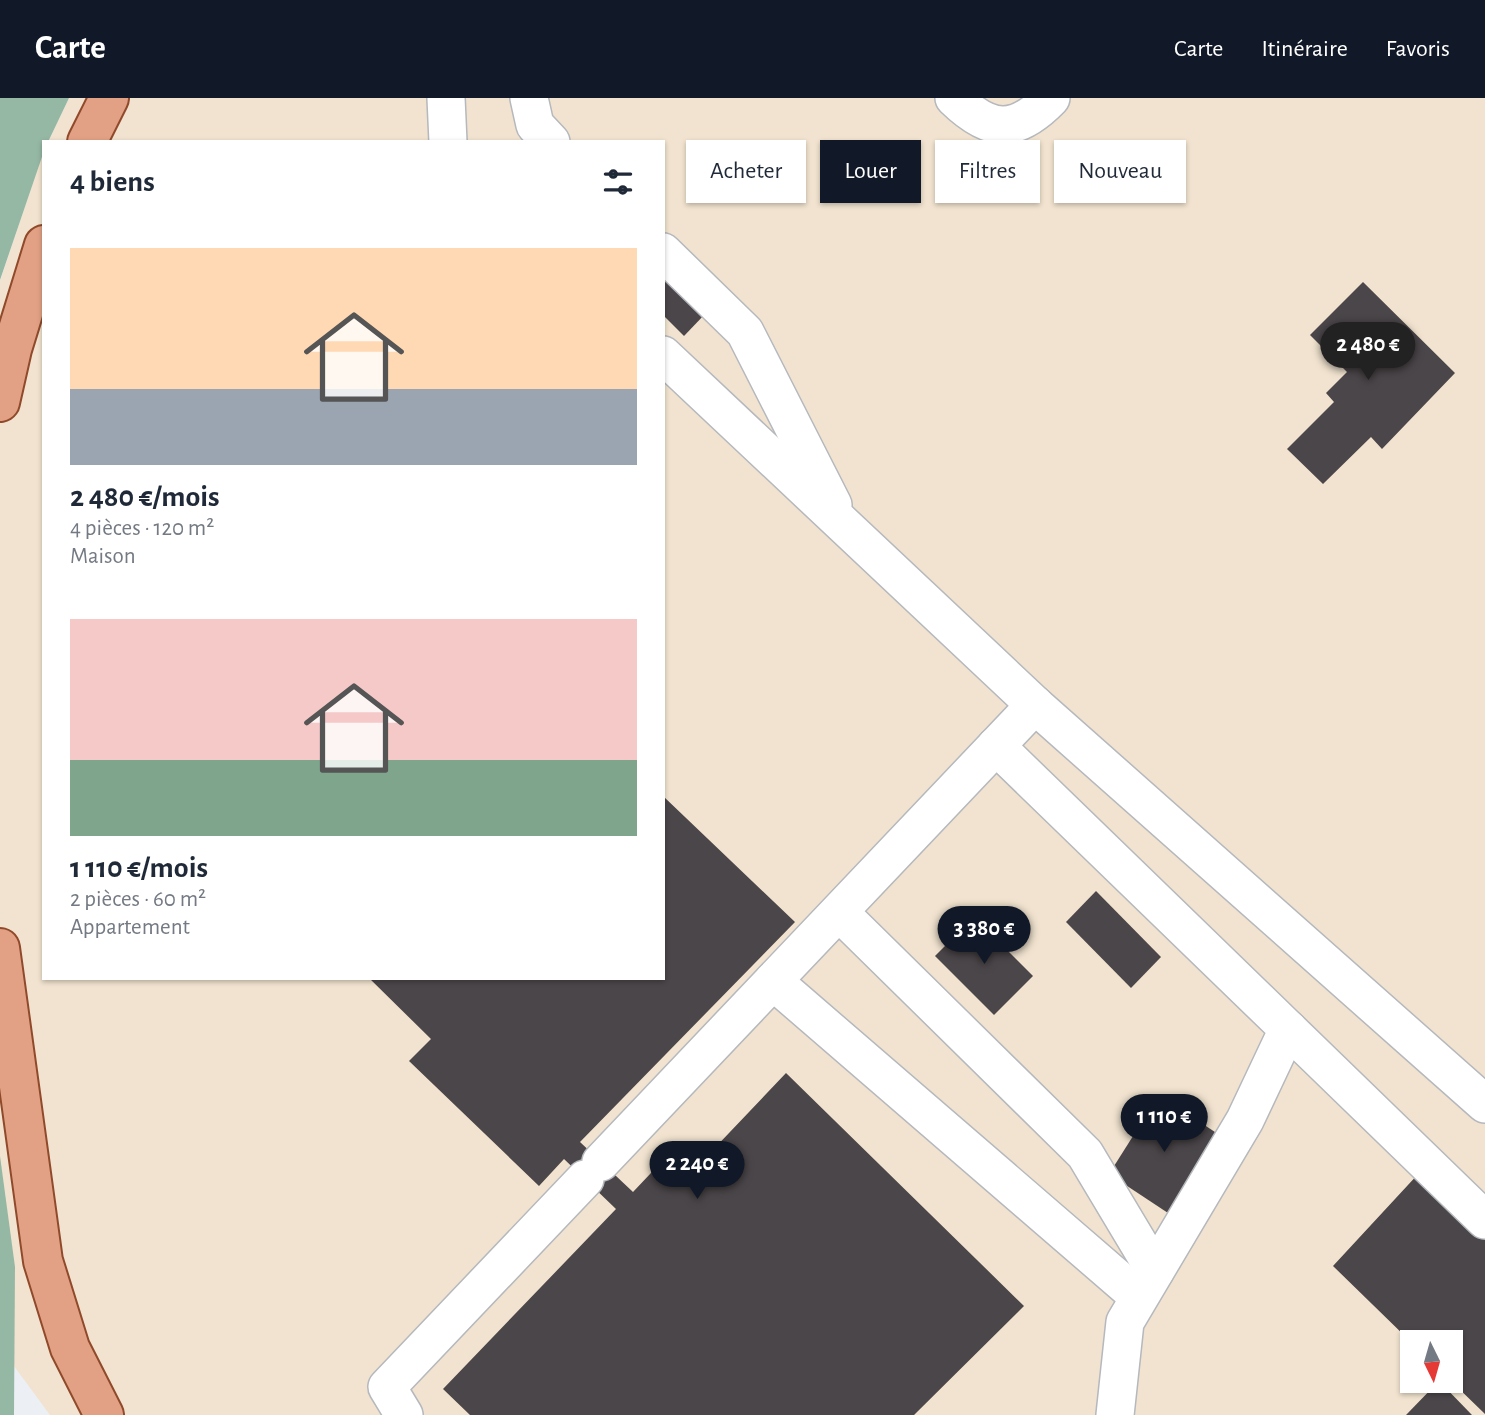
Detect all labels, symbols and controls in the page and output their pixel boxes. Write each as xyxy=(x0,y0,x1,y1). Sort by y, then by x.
text: Carte xyxy=(35,32,106,65)
text: Carte xyxy=(1174,37,1223,61)
text: Itinéraire xyxy=(1261,37,1348,61)
text: Favoris xyxy=(1386,37,1450,61)
chip: Acheter xyxy=(686,140,806,203)
chip: Louer xyxy=(820,140,921,203)
chip: Filtres xyxy=(935,140,1040,203)
chip: Nouveau xyxy=(1054,140,1186,203)
icon: filters xyxy=(599,163,637,201)
text: 4 biens xyxy=(70,167,155,197)
icon: home xyxy=(291,294,417,420)
pin: 2 480 € xyxy=(1303,322,1433,382)
text: 2 480 € xyxy=(1336,333,1400,356)
text: 2 480 €/mois xyxy=(70,482,220,512)
text: 4 pièces · 120 m² xyxy=(70,517,214,540)
text: Maison xyxy=(70,545,136,568)
icon: home xyxy=(291,665,417,791)
text: 1 110 €/mois xyxy=(70,853,208,883)
text: 2 pièces · 60 m² xyxy=(70,888,206,911)
pin: 3 380 € xyxy=(919,906,1049,966)
text: Appartement xyxy=(70,916,190,939)
text: 3 380 € xyxy=(954,917,1014,940)
pin: 1 110 € xyxy=(1099,1094,1229,1154)
text: 1 110 € xyxy=(1137,1105,1191,1128)
pin: 2 240 € xyxy=(632,1142,762,1201)
text: 2 240 € xyxy=(666,1152,728,1175)
north arrow xyxy=(1400,1330,1463,1393)
map controls xyxy=(1400,1330,1463,1393)

